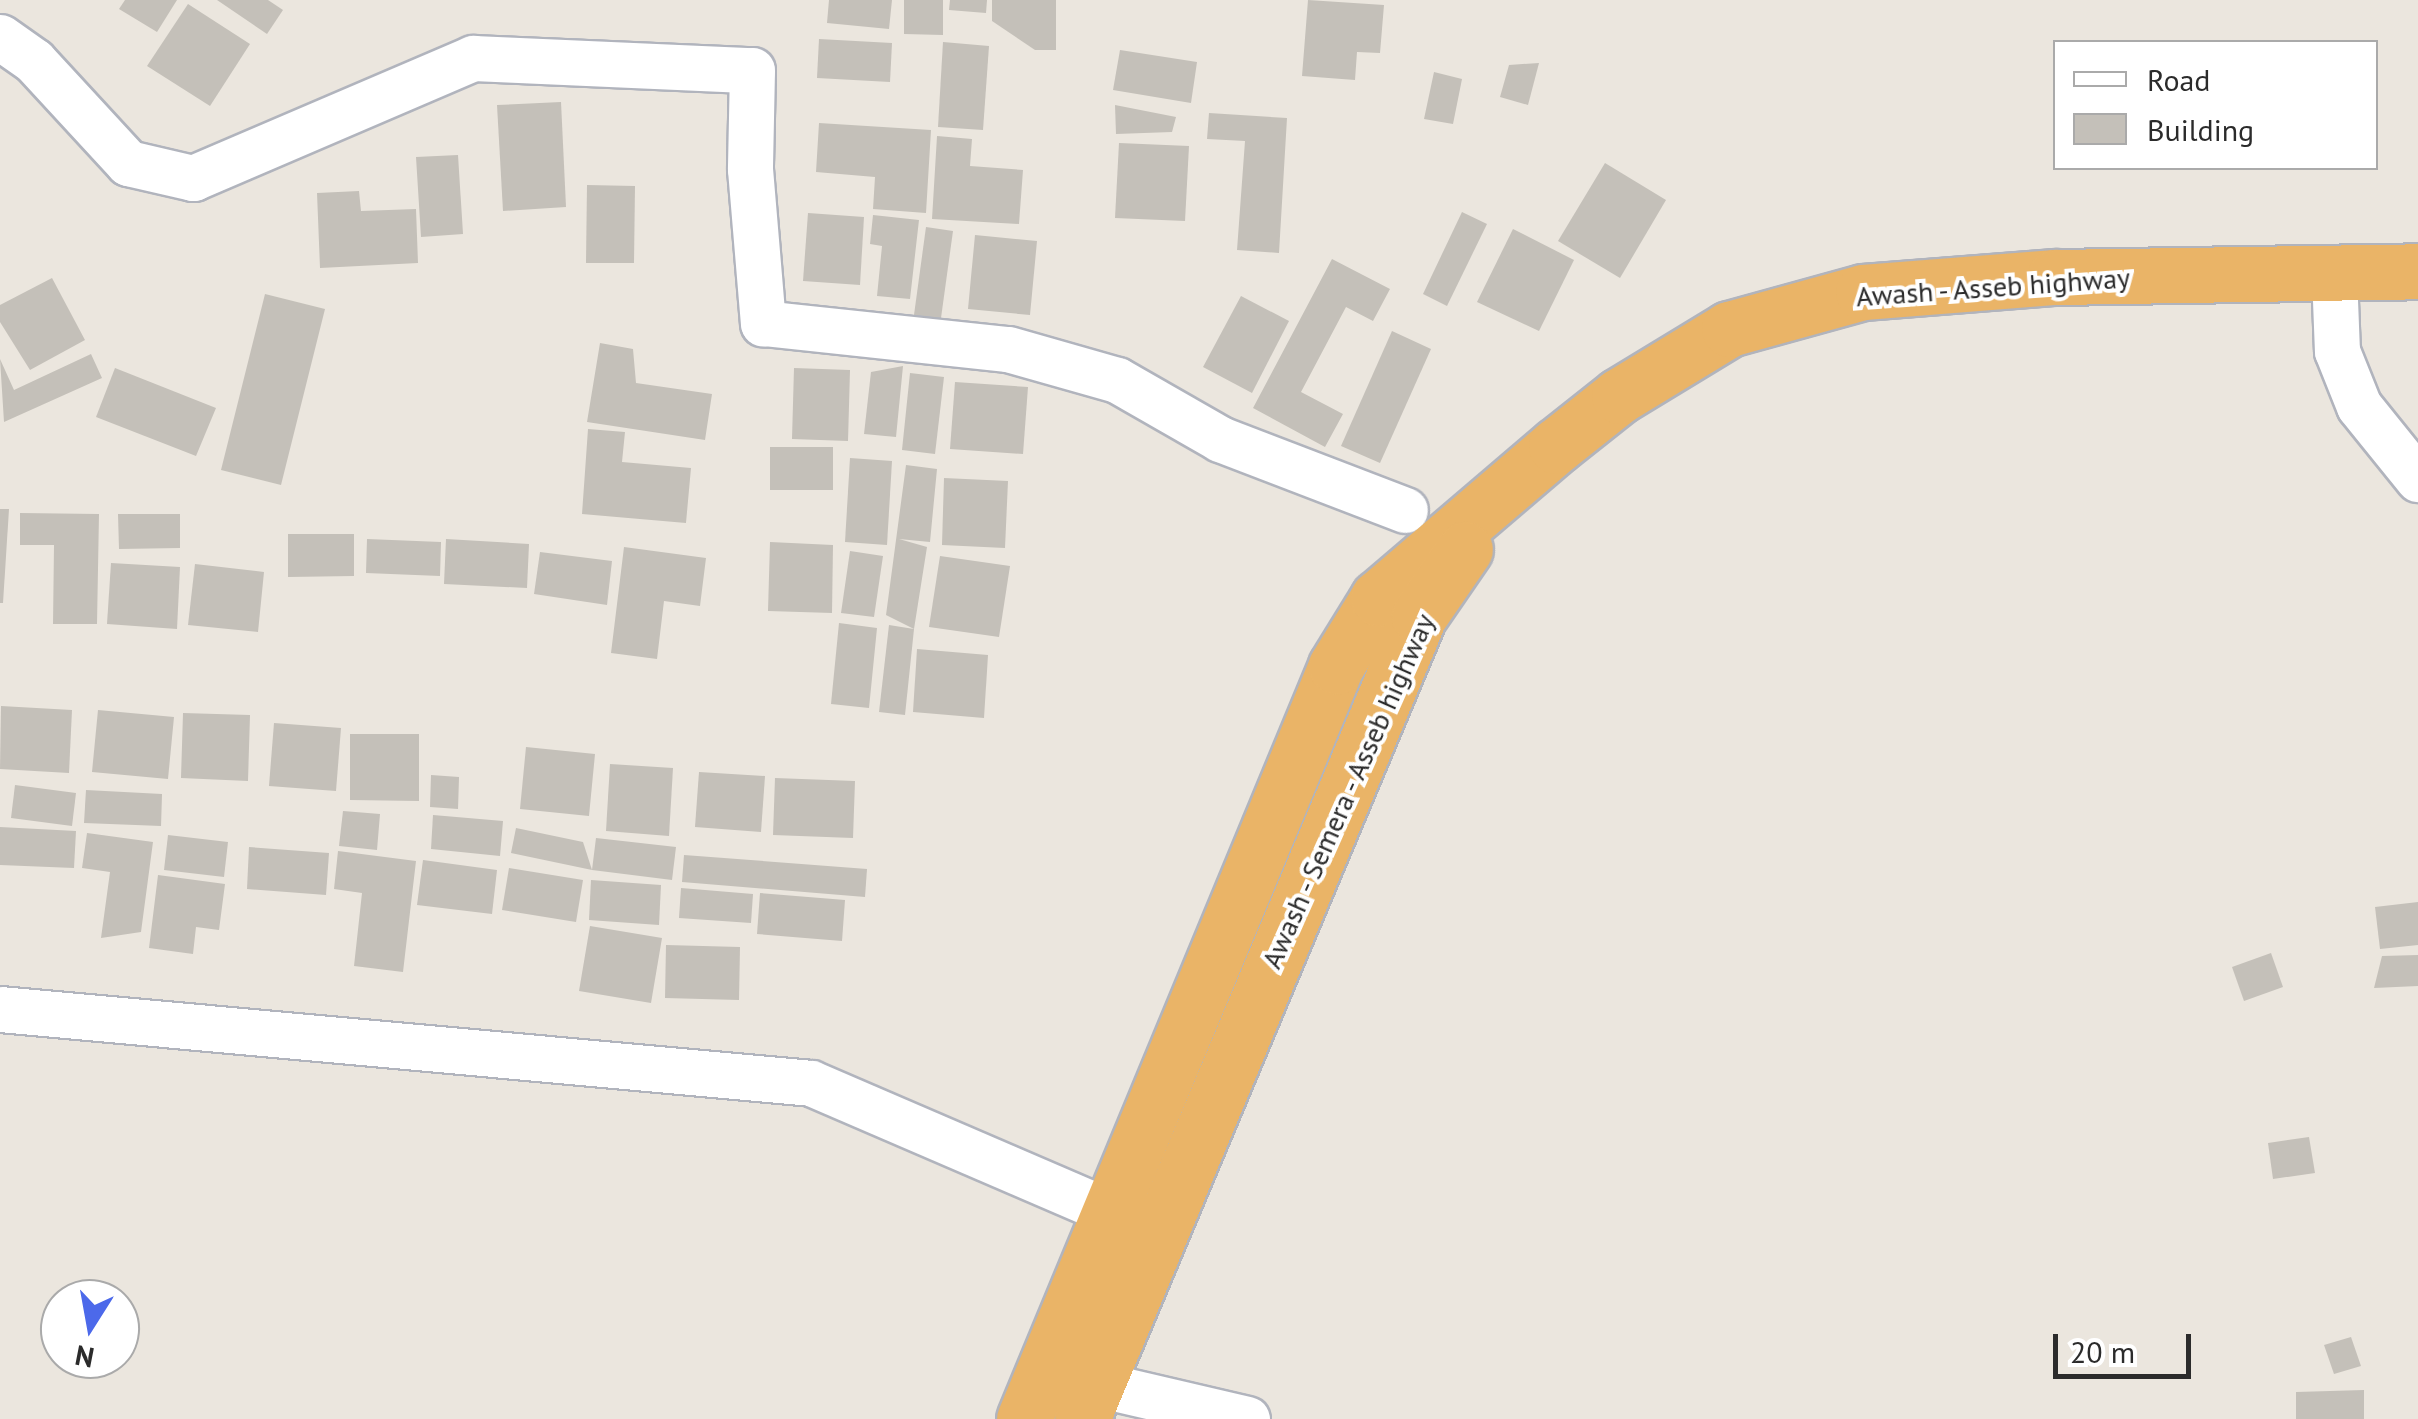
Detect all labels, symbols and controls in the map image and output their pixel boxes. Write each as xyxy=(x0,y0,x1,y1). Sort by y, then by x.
legend xyxy=(2053,40,2378,170)
text: Road xyxy=(2147,60,2211,99)
text: Building xyxy=(2147,110,2254,149)
street label: Awash - Asseb highway xyxy=(1852,260,2134,314)
street label: Awash - Semera - Asseb highway xyxy=(1252,604,1444,978)
north arrow xyxy=(40,1279,140,1379)
scale bar xyxy=(2058,1314,2196,1376)
text: 20 m xyxy=(2070,1332,2135,1371)
text: N xyxy=(72,1337,97,1377)

